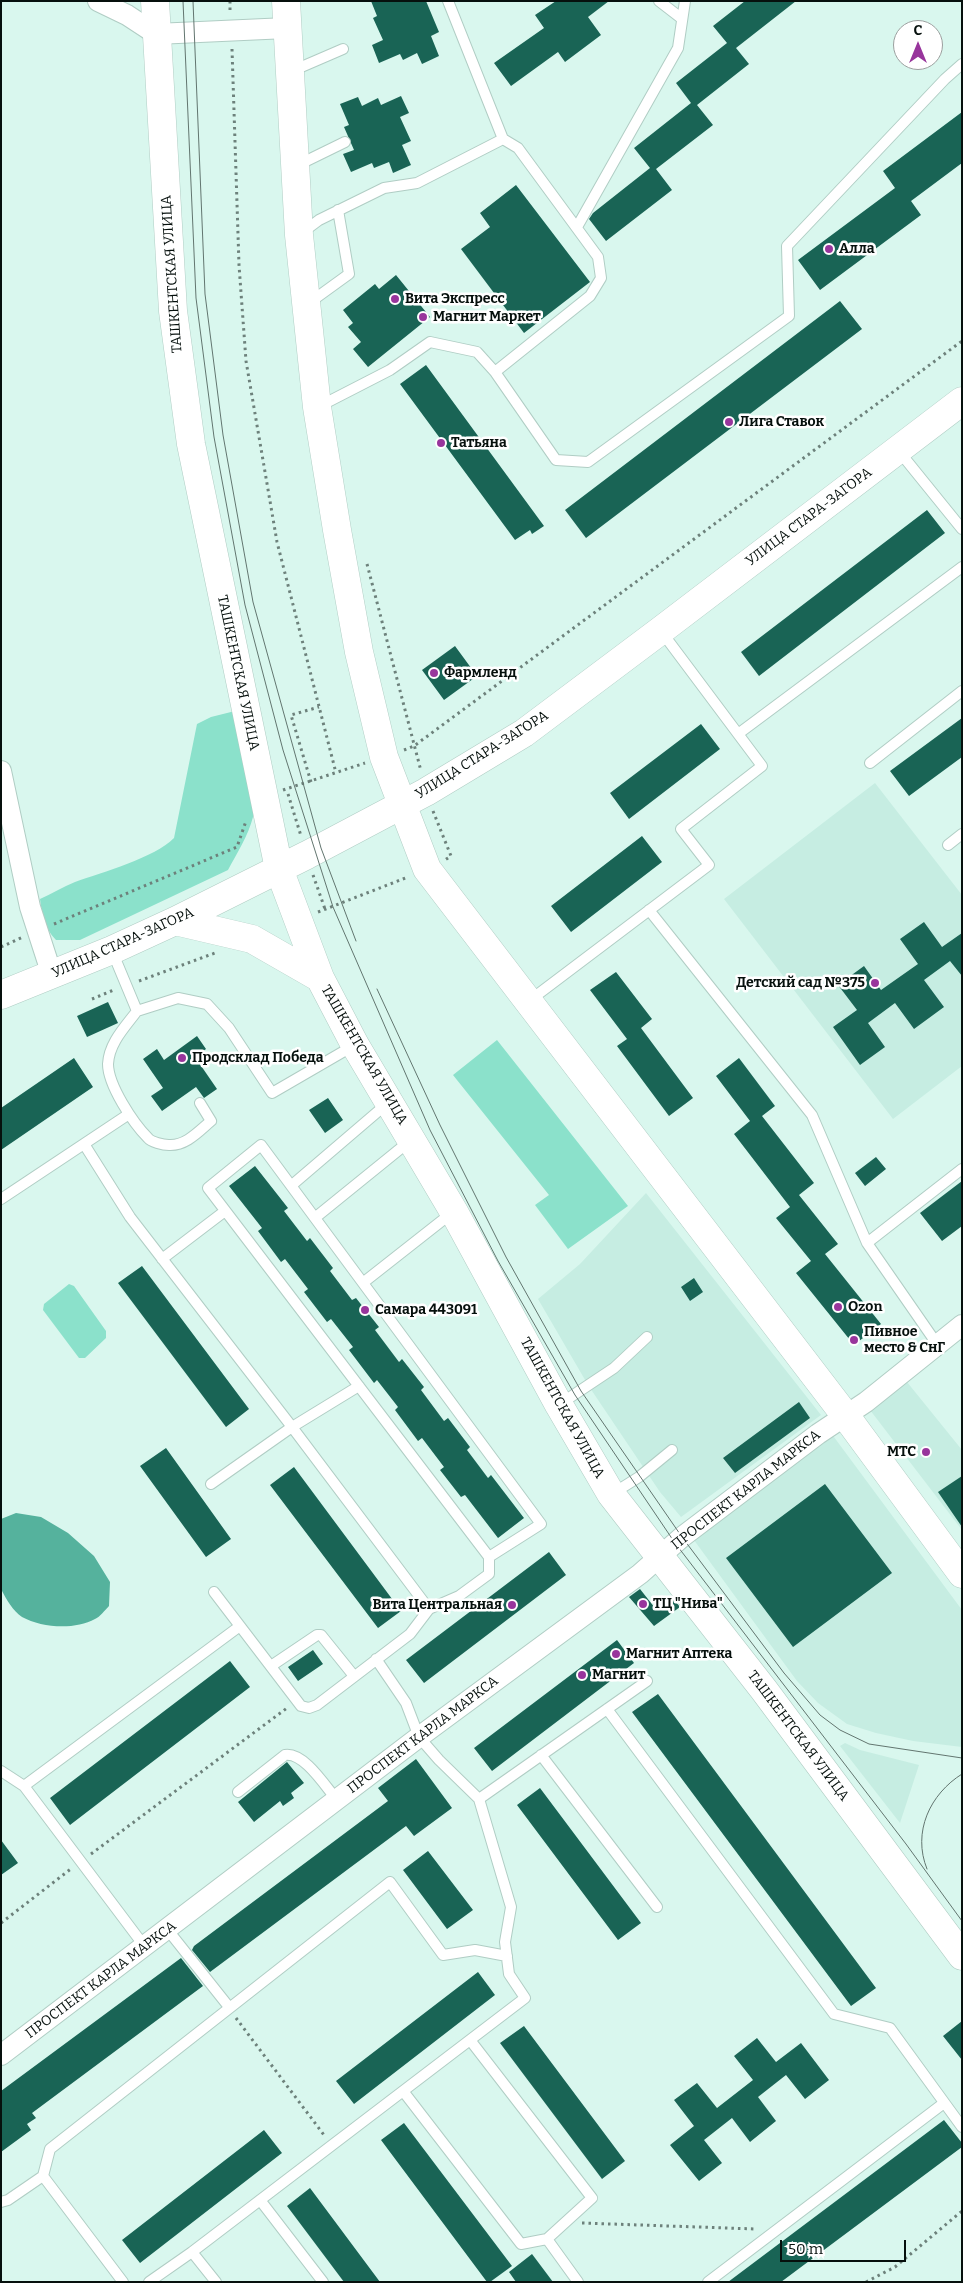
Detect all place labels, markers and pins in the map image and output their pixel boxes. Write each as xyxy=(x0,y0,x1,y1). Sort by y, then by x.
place label: Алла xyxy=(839,241,875,257)
marker: Алла xyxy=(823,243,835,255)
place label: Вита Экспресс xyxy=(405,291,505,307)
marker: Вита Экспресс xyxy=(389,293,401,305)
place label: Магнит Маркет xyxy=(433,309,541,325)
marker: Магнит Маркет xyxy=(417,311,429,323)
place label: Лига Ставок xyxy=(739,414,824,430)
marker: Лига Ставок xyxy=(723,416,735,428)
place label: Татьяна xyxy=(451,435,507,451)
marker: Татьяна xyxy=(435,437,447,449)
place label: Фармленд xyxy=(444,665,517,681)
marker: Фармленд xyxy=(428,667,440,679)
place label: Детский сад №375 xyxy=(736,975,865,991)
marker: Детский сад №375 xyxy=(869,977,881,989)
place label: Продсклад Победа xyxy=(192,1050,324,1066)
marker: Продсклад Победа xyxy=(176,1052,188,1064)
place label: Ozon xyxy=(848,1299,882,1315)
marker: Ozon xyxy=(832,1301,844,1313)
place label: Самара 443091 xyxy=(375,1302,477,1318)
marker: Самара 443091 xyxy=(359,1304,371,1316)
place label: Пивное место & СнГ xyxy=(864,1324,945,1356)
marker: Пивное место & СнГ xyxy=(848,1334,860,1346)
place label: МТС xyxy=(887,1444,916,1460)
marker: МТС xyxy=(920,1446,932,1458)
place label: ТЦ "Нива" xyxy=(653,1596,723,1612)
place label: Вита Центральная xyxy=(372,1597,502,1613)
marker: ТЦ "Нива" xyxy=(637,1598,649,1610)
marker: Вита Центральная xyxy=(506,1599,518,1611)
place label: Магнит Аптека xyxy=(626,1646,732,1662)
marker: Магнит Аптека xyxy=(610,1648,622,1660)
place label: Магнит xyxy=(592,1667,645,1683)
marker: Магнит xyxy=(576,1669,588,1681)

